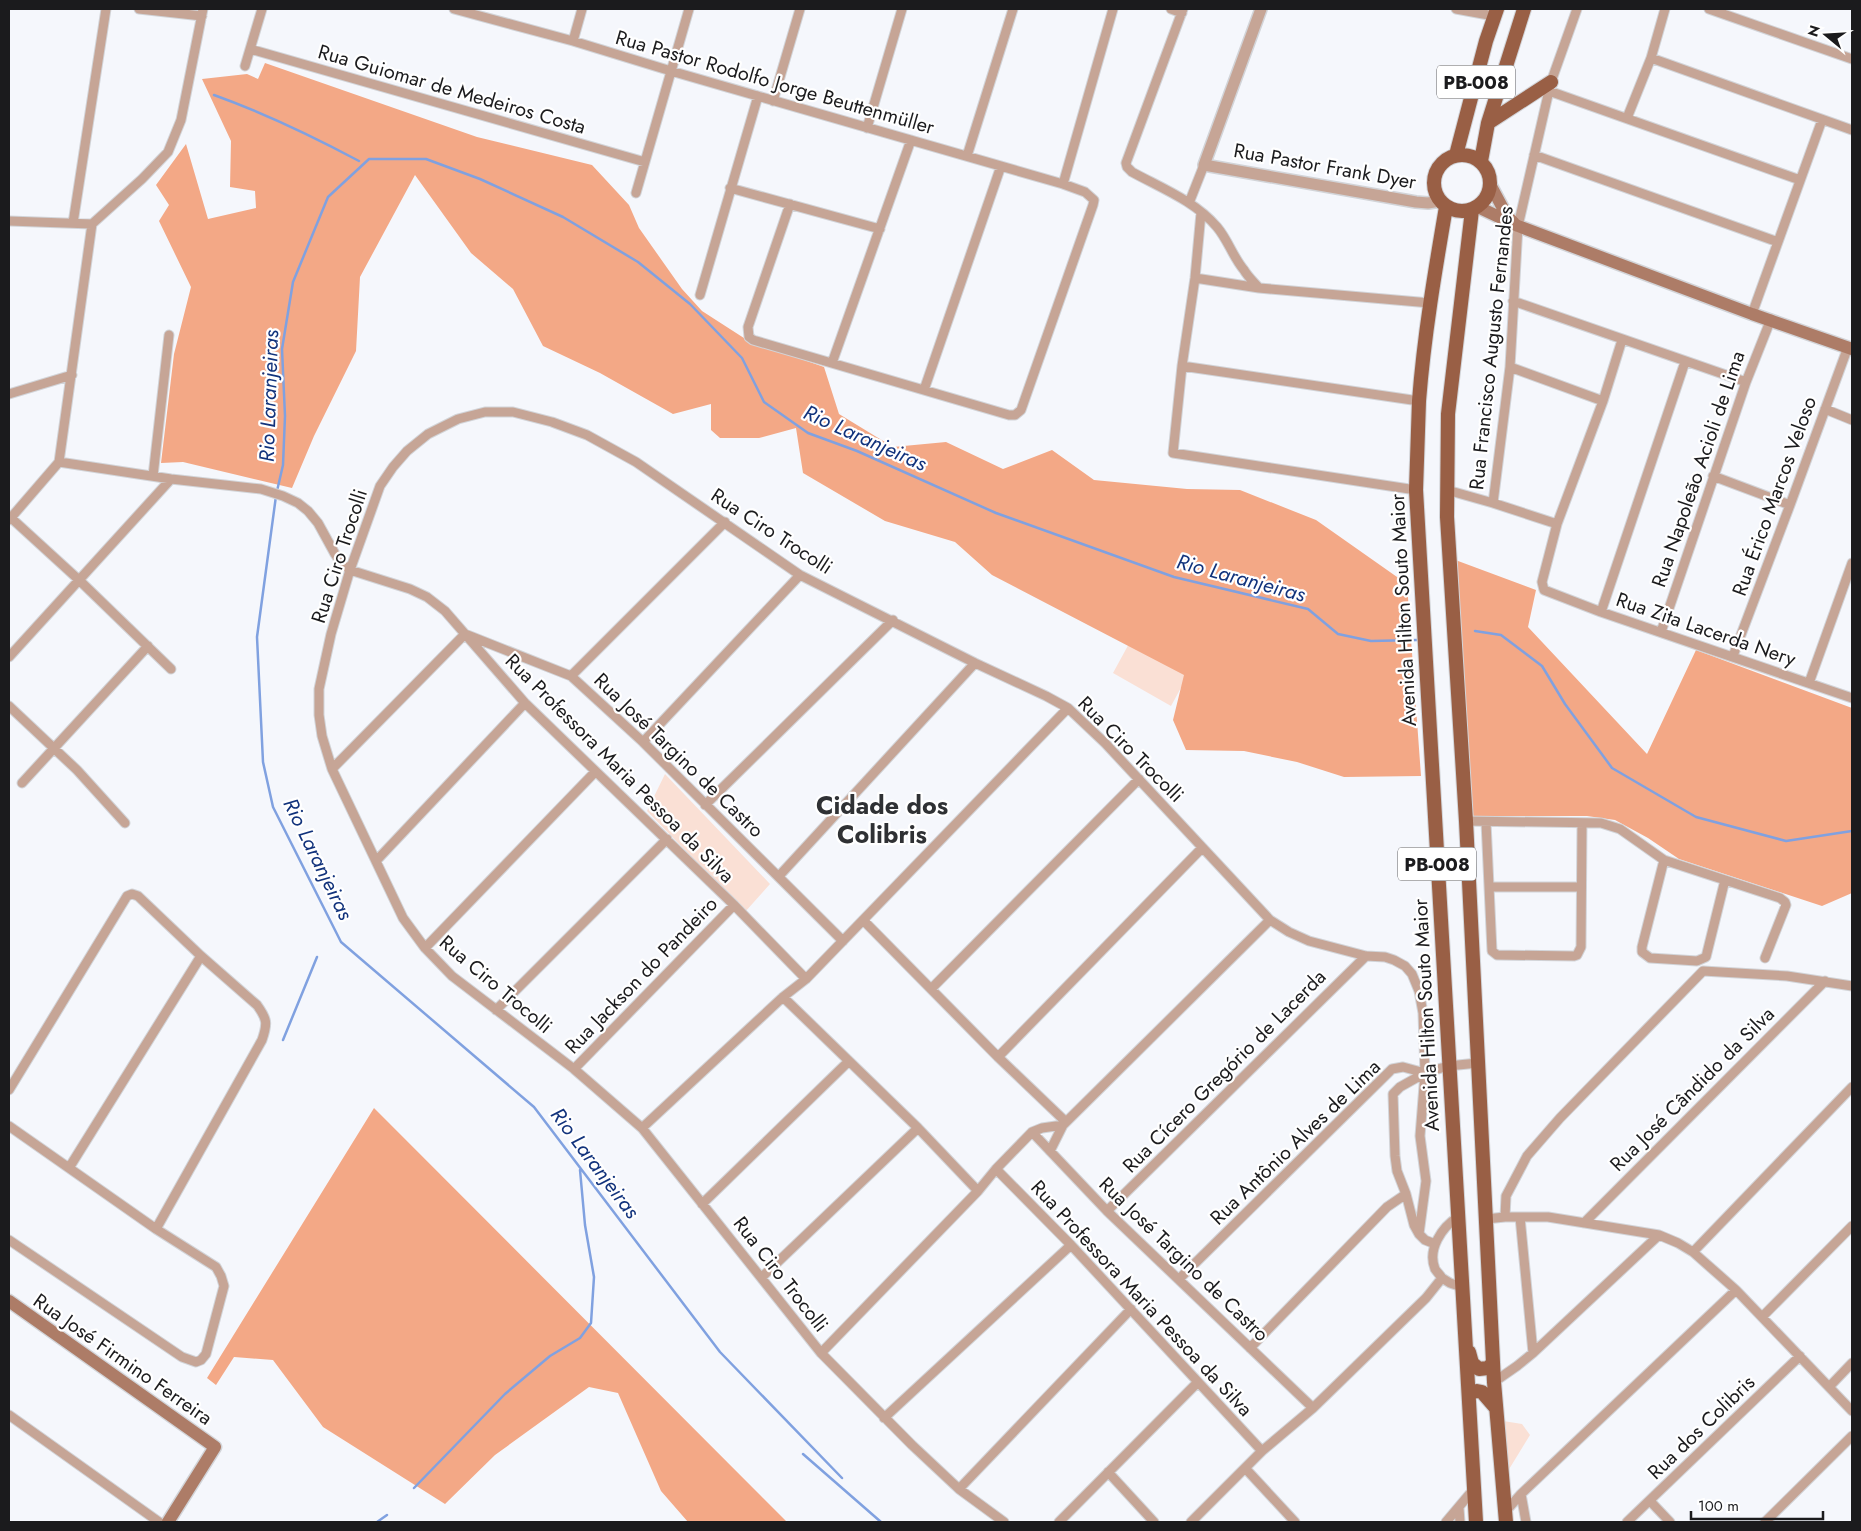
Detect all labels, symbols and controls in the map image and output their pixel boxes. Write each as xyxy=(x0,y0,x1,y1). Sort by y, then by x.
north arrow xyxy=(1801,10,1851,60)
street label: Rua Pastor Rodolfo Jorge Beuttenmüller xyxy=(612,23,938,142)
text: N xyxy=(1802,23,1825,39)
street label: Rua Guiomar de Medeiros Costa xyxy=(315,37,589,142)
road number: PB-008 xyxy=(1437,65,1515,98)
street label: Rua Pastor Frank Dyer xyxy=(1231,136,1419,197)
street label: Rua Francisco Augusto Fernandes xyxy=(1462,205,1521,491)
water label: Rio Laranjeiras xyxy=(252,329,286,462)
street label: Rua Napoleão Acioli de Lima xyxy=(1644,347,1753,591)
street label: Rua Érico Marcos Veloso xyxy=(1725,392,1824,600)
water label: Rio Laranjeiras xyxy=(799,397,932,479)
street label: Rua Ciro Trocolli xyxy=(705,481,838,582)
street label: Rua Ciro Trocolli xyxy=(304,485,375,627)
street label: Avenida Hilton Souto Maior xyxy=(1383,493,1424,727)
water label: Rio Laranjeiras xyxy=(1173,546,1309,610)
street label: Rua Zita Lacerda Nery xyxy=(1612,585,1800,674)
street label: Rua Professora Maria Pessoa da Silva xyxy=(498,647,741,890)
street label: Rua José Targino de Castro xyxy=(587,666,770,844)
street label: Rua Ciro Trocolli xyxy=(1071,690,1190,809)
district label: Cidade dos Colibris xyxy=(816,787,948,852)
water label: Rio Laranjeiras xyxy=(276,793,361,926)
road number: PB-008 xyxy=(1398,848,1476,881)
street label: Rua Jackson do Pandeiro xyxy=(558,890,724,1061)
street label: Avenida Hilton Souto Maior xyxy=(1406,898,1447,1132)
street label: Rua Ciro Trocolli xyxy=(433,928,559,1040)
street label: Rua Cícero Gregório de Lacerda xyxy=(1116,963,1333,1180)
street label: Rua José Cândido da Silva xyxy=(1603,1000,1781,1178)
street label: Rua Antônio Alves de Lima xyxy=(1204,1053,1387,1232)
water label: Rio Laranjeiras xyxy=(543,1101,647,1225)
street label: Rua José Targino de Castro xyxy=(1092,1170,1275,1348)
street label: Rua Professora Maria Pessoa da Silva xyxy=(1024,1174,1259,1423)
street label: Rua Ciro Trocolli xyxy=(726,1210,835,1338)
street label: Rua José Firmino Ferreira xyxy=(27,1287,218,1432)
street label: Rua dos Colibris xyxy=(1641,1368,1762,1486)
scale bar xyxy=(1691,1488,1824,1520)
text: 100 m xyxy=(1698,1495,1739,1517)

